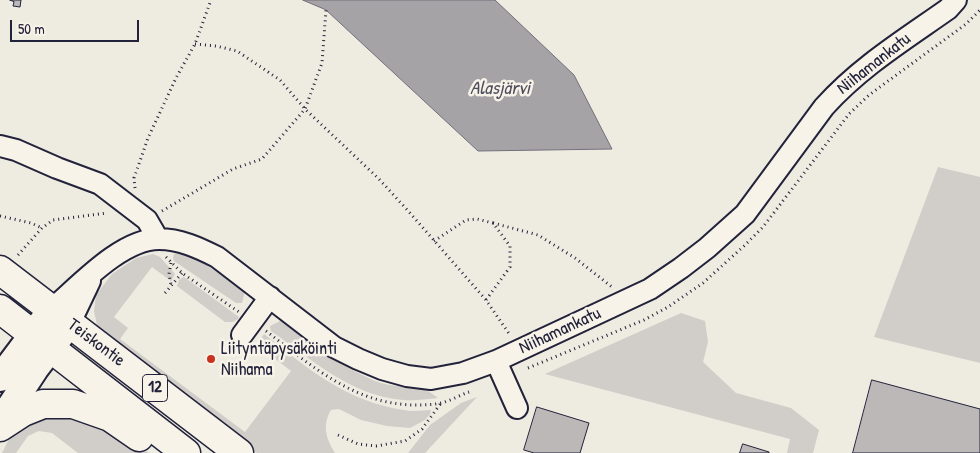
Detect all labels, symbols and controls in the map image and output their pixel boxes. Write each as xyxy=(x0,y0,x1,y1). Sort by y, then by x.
scale bar xyxy=(12,10,141,42)
text: 50 m xyxy=(18,18,45,39)
street label: Niihamankatu xyxy=(833,29,915,99)
water label: Alasjärvi xyxy=(470,78,530,100)
street label: Niihamankatu xyxy=(516,303,604,359)
street label: Teiskontie xyxy=(63,314,129,372)
place label: Liityntäpysäköinti Niihama xyxy=(221,338,337,380)
marker: Liityntäpysäköinti Niihama xyxy=(205,353,217,365)
road number: 12 xyxy=(142,374,168,402)

